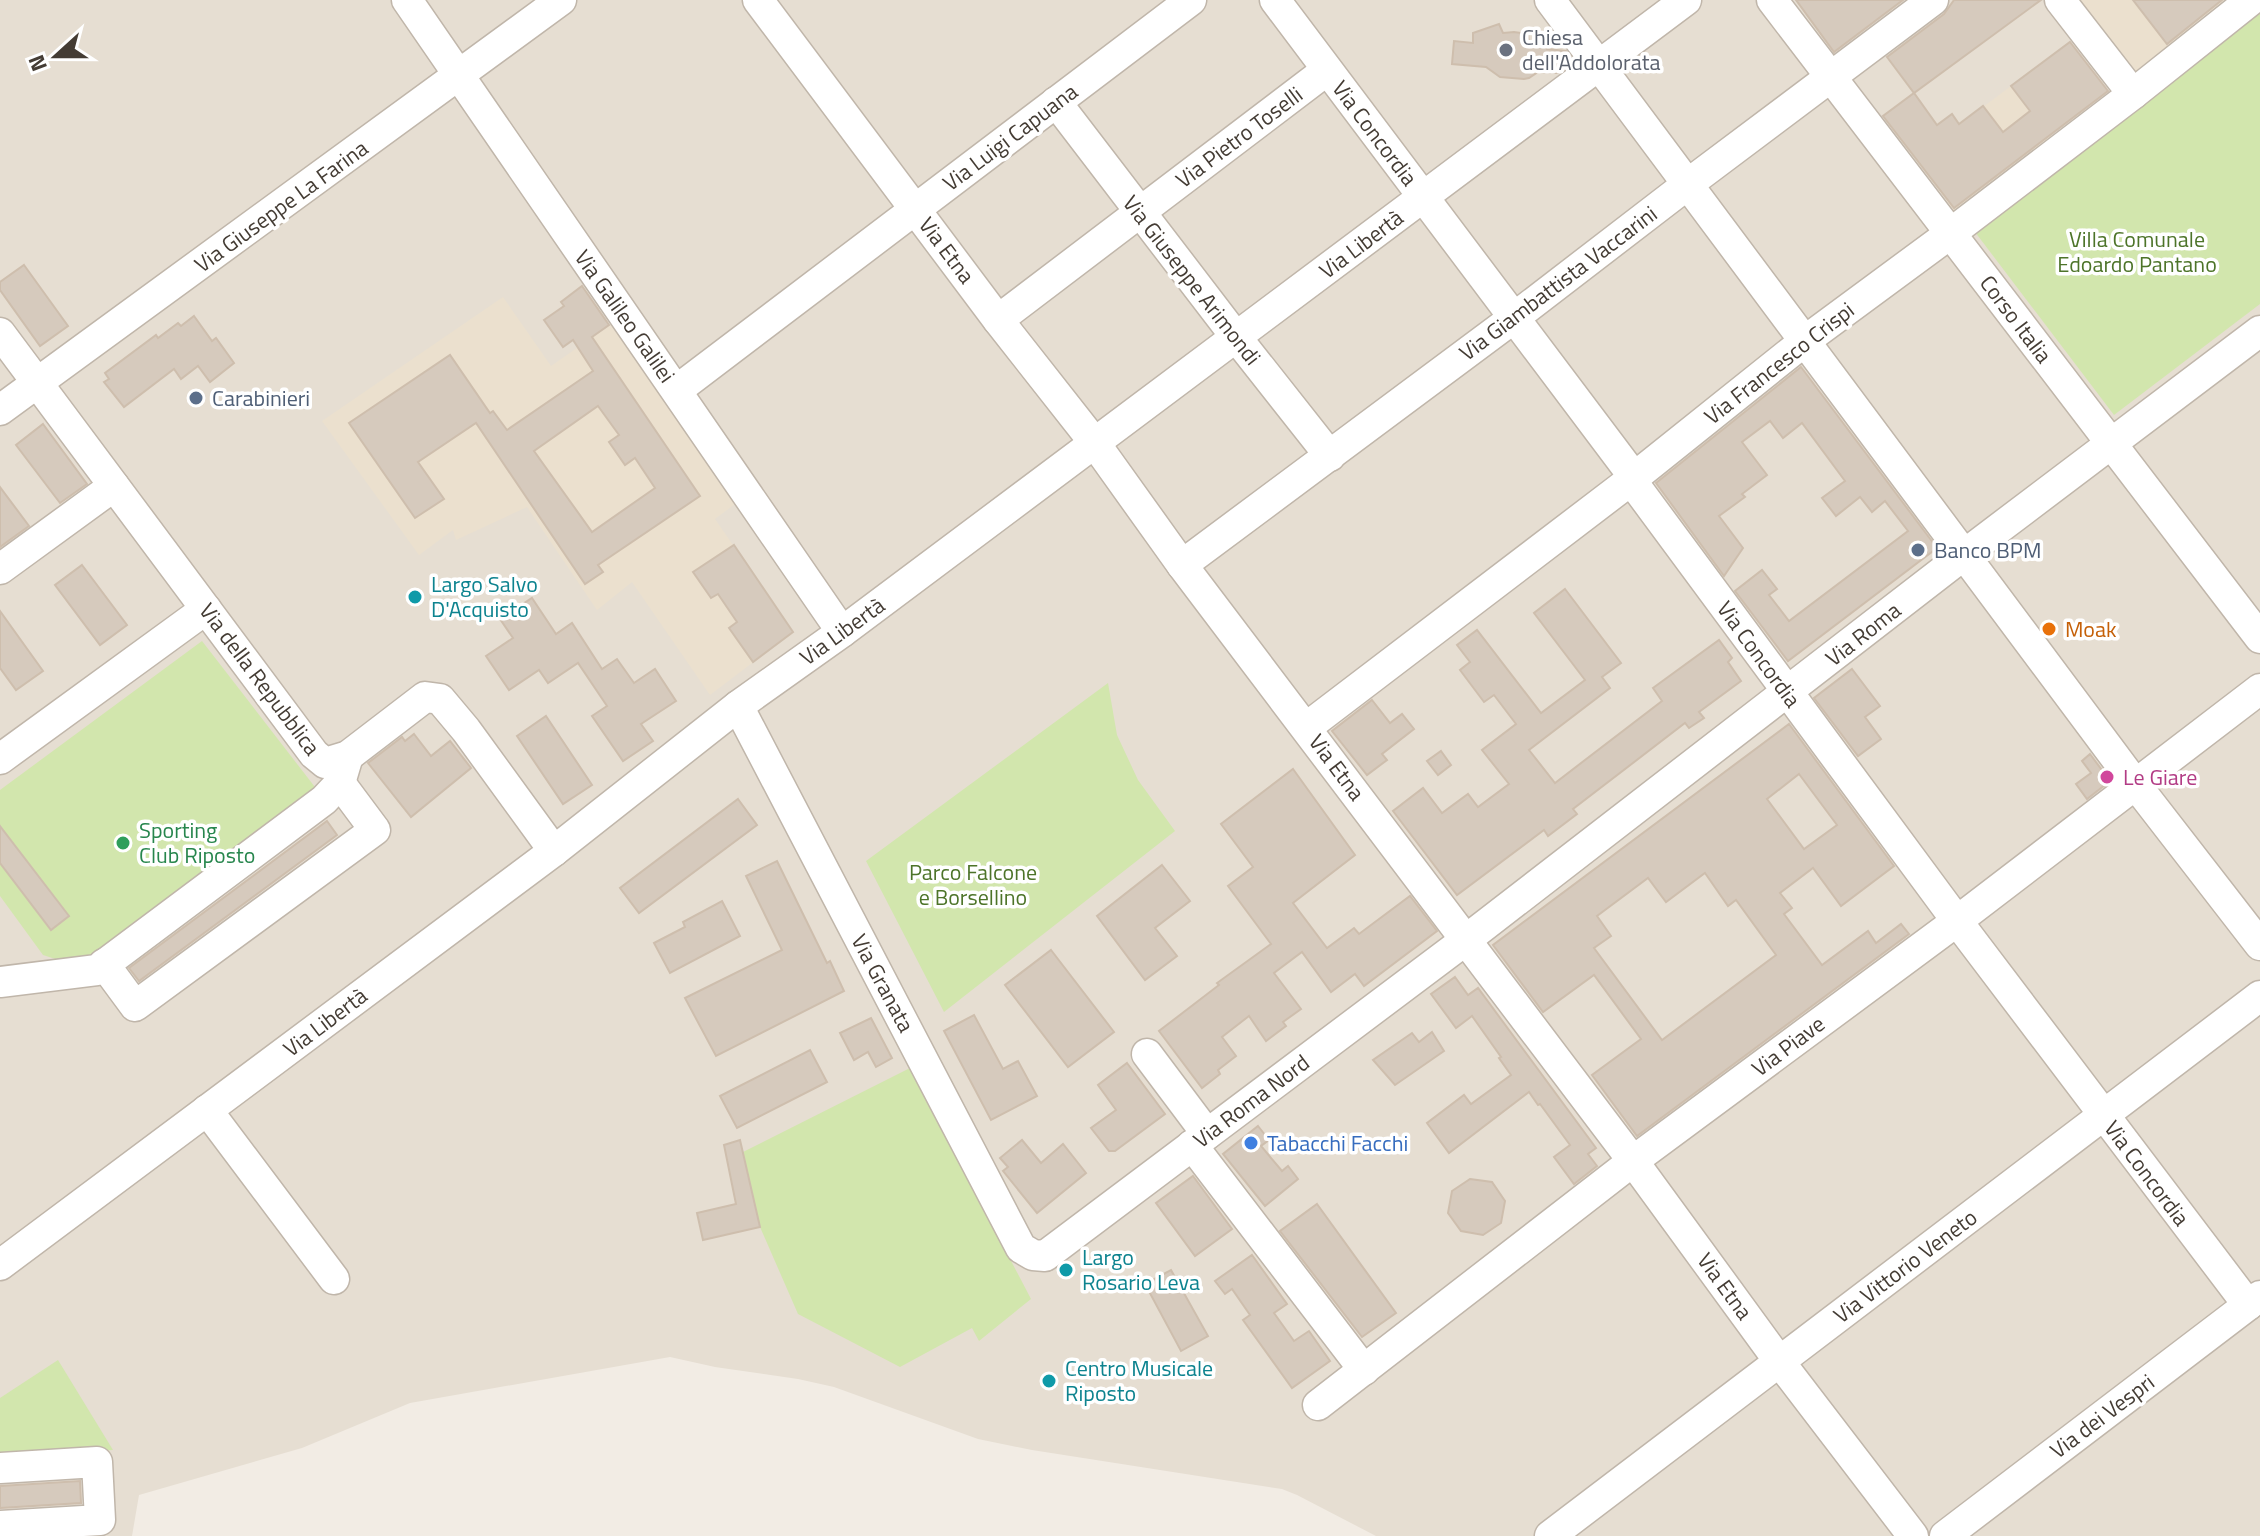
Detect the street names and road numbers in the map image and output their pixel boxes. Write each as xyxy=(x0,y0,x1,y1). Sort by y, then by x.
street label: Via Concordia xyxy=(1324,73,1426,193)
street label: Via Luigi Capuana xyxy=(935,75,1085,199)
street label: Via Pietro Toselli xyxy=(1168,78,1310,196)
street label: Via Giuseppe La Farina xyxy=(187,131,375,281)
street label: Via Giuseppe Arimondi xyxy=(1115,188,1269,372)
street label: Via Giambattista Vaccarini xyxy=(1452,197,1664,369)
street label: Via Libertà xyxy=(1312,201,1410,287)
street label: Via Etna xyxy=(911,209,983,291)
street label: Via Galileo Galilei xyxy=(566,242,684,390)
street label: Corso Italia xyxy=(1972,268,2060,370)
street label: Via Francesco Crispi xyxy=(1697,293,1861,433)
street label: Via Libertà xyxy=(792,588,892,674)
street label: Via Concordia xyxy=(1709,594,1809,714)
street label: Via Roma xyxy=(1818,594,1908,674)
street label: Via della Repubblica xyxy=(191,595,329,763)
street label: Via Etna xyxy=(1301,726,1373,808)
street label: Via Granata xyxy=(843,928,923,1038)
street label: Via Libertà xyxy=(276,979,374,1065)
street label: Via Piave xyxy=(1744,1007,1832,1085)
street label: Via Roma Nord xyxy=(1186,1046,1316,1156)
street label: Via Concordia xyxy=(2096,1113,2198,1233)
street label: Via Vittorio Veneto xyxy=(1826,1201,1984,1331)
street label: Via Etna xyxy=(1689,1245,1761,1327)
street label: Via dei Vespri xyxy=(2043,1365,2161,1467)

